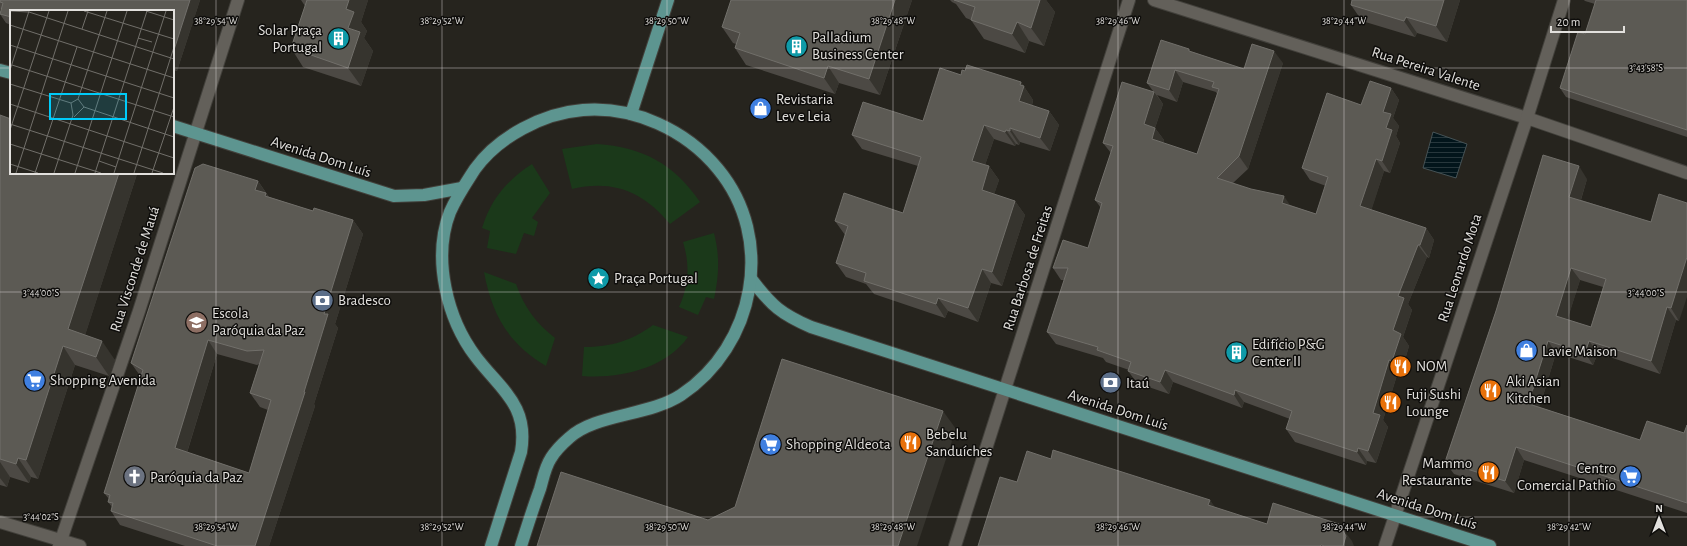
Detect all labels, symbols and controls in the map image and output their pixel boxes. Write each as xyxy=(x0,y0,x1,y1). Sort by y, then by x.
scale bar xyxy=(1551,8,1624,34)
inset map xyxy=(10,10,174,174)
text: 38°29'54"W xyxy=(194,16,238,26)
text: 38°29'52"W xyxy=(420,16,464,26)
text: 38°29'50"W xyxy=(645,16,689,26)
text: 38°29'48"W xyxy=(871,16,915,26)
text: 38°29'46"W xyxy=(1096,16,1140,26)
text: 38°29'44"W xyxy=(1322,16,1366,26)
text: 20 m xyxy=(1557,16,1580,28)
place label: Solar Praça Portugal xyxy=(258,23,322,55)
building icon: Solar Praça Portugal xyxy=(325,26,351,52)
place label: Palladium Business Center xyxy=(812,30,904,62)
building icon: Palladium Business Center xyxy=(784,33,810,59)
street label: Rua Pereira Valente xyxy=(1370,44,1482,94)
text: 3°43'58"S xyxy=(1629,63,1663,73)
place label: Revistaria Lev e Leia xyxy=(776,92,833,124)
shop icon: Revistaria Lev e Leia xyxy=(747,95,773,121)
street label: Avenida Dom Luís xyxy=(269,134,373,180)
street label: Rua Visconde de Mauá xyxy=(108,204,162,334)
street label: Rua Barbosa de Freitas xyxy=(1001,204,1055,332)
street label: Rua Leonardo Mota xyxy=(1435,212,1485,324)
place icon: Praça Portugal xyxy=(585,265,611,291)
place label: Praça Portugal xyxy=(614,271,698,286)
bank icon: Bradesco xyxy=(309,287,335,313)
text: 3°44'00"S xyxy=(23,288,59,298)
text: 3°44'00"S xyxy=(1628,288,1664,298)
place label: Bradesco xyxy=(338,293,391,308)
place label: Escola Paróquia da Paz xyxy=(212,306,304,338)
school or university icon: Escola Paróquia da Paz xyxy=(183,309,209,335)
place label: Edifício P&G Center II xyxy=(1252,337,1325,369)
shop icon: Lavie Maison xyxy=(1513,338,1539,364)
building icon: Edifício P&G Center II xyxy=(1224,340,1250,366)
place label: Lavie Maison xyxy=(1542,344,1617,359)
restaurant icon: NOM xyxy=(1388,353,1414,379)
place label: NOM xyxy=(1416,359,1447,374)
supermarket icon: Shopping Avenida xyxy=(22,367,48,393)
bank icon: Itaú xyxy=(1098,370,1124,396)
place label: Shopping Avenida xyxy=(50,373,156,388)
place label: Aki Asian Kitchen xyxy=(1506,374,1560,406)
place label: Itaú xyxy=(1126,376,1150,391)
restaurant icon: Aki Asian Kitchen xyxy=(1478,377,1504,403)
street label: Avenida Dom Luís xyxy=(1066,387,1170,433)
place label: Fuji Sushi Lounge xyxy=(1406,387,1461,419)
restaurant icon: Fuji Sushi Lounge xyxy=(1378,390,1404,416)
place label: Bebelu Sanduíches xyxy=(926,427,992,459)
restaurant icon: Bebelu Sanduíches xyxy=(898,430,924,456)
supermarket icon: Shopping Aldeota xyxy=(758,431,784,457)
place label: Shopping Aldeota xyxy=(786,437,891,452)
place label: Mammo Restaurante xyxy=(1402,456,1472,488)
restaurant icon: Mammo Restaurante xyxy=(1475,459,1501,485)
place label: Centro Comercial Pathio xyxy=(1517,461,1616,493)
church icon: Paróquia da Paz xyxy=(122,464,148,490)
supermarket icon: Centro Comercial Pathio xyxy=(1618,464,1644,490)
place label: Paróquia da Paz xyxy=(150,470,242,485)
street label: Avenida Dom Luís xyxy=(1375,486,1479,532)
north arrow xyxy=(1639,498,1679,538)
text: N xyxy=(1655,503,1663,514)
text: 3°44'02"S xyxy=(23,512,59,522)
text: 38°29'54"W xyxy=(194,522,238,532)
text: 38°29'52"W xyxy=(420,522,464,532)
text: 38°29'50"W xyxy=(645,522,689,532)
text: 38°29'48"W xyxy=(871,522,915,532)
text: 38°29'46"W xyxy=(1096,522,1140,532)
text: 38°29'44"W xyxy=(1322,522,1366,532)
text: 38°29'42"W xyxy=(1547,522,1591,532)

